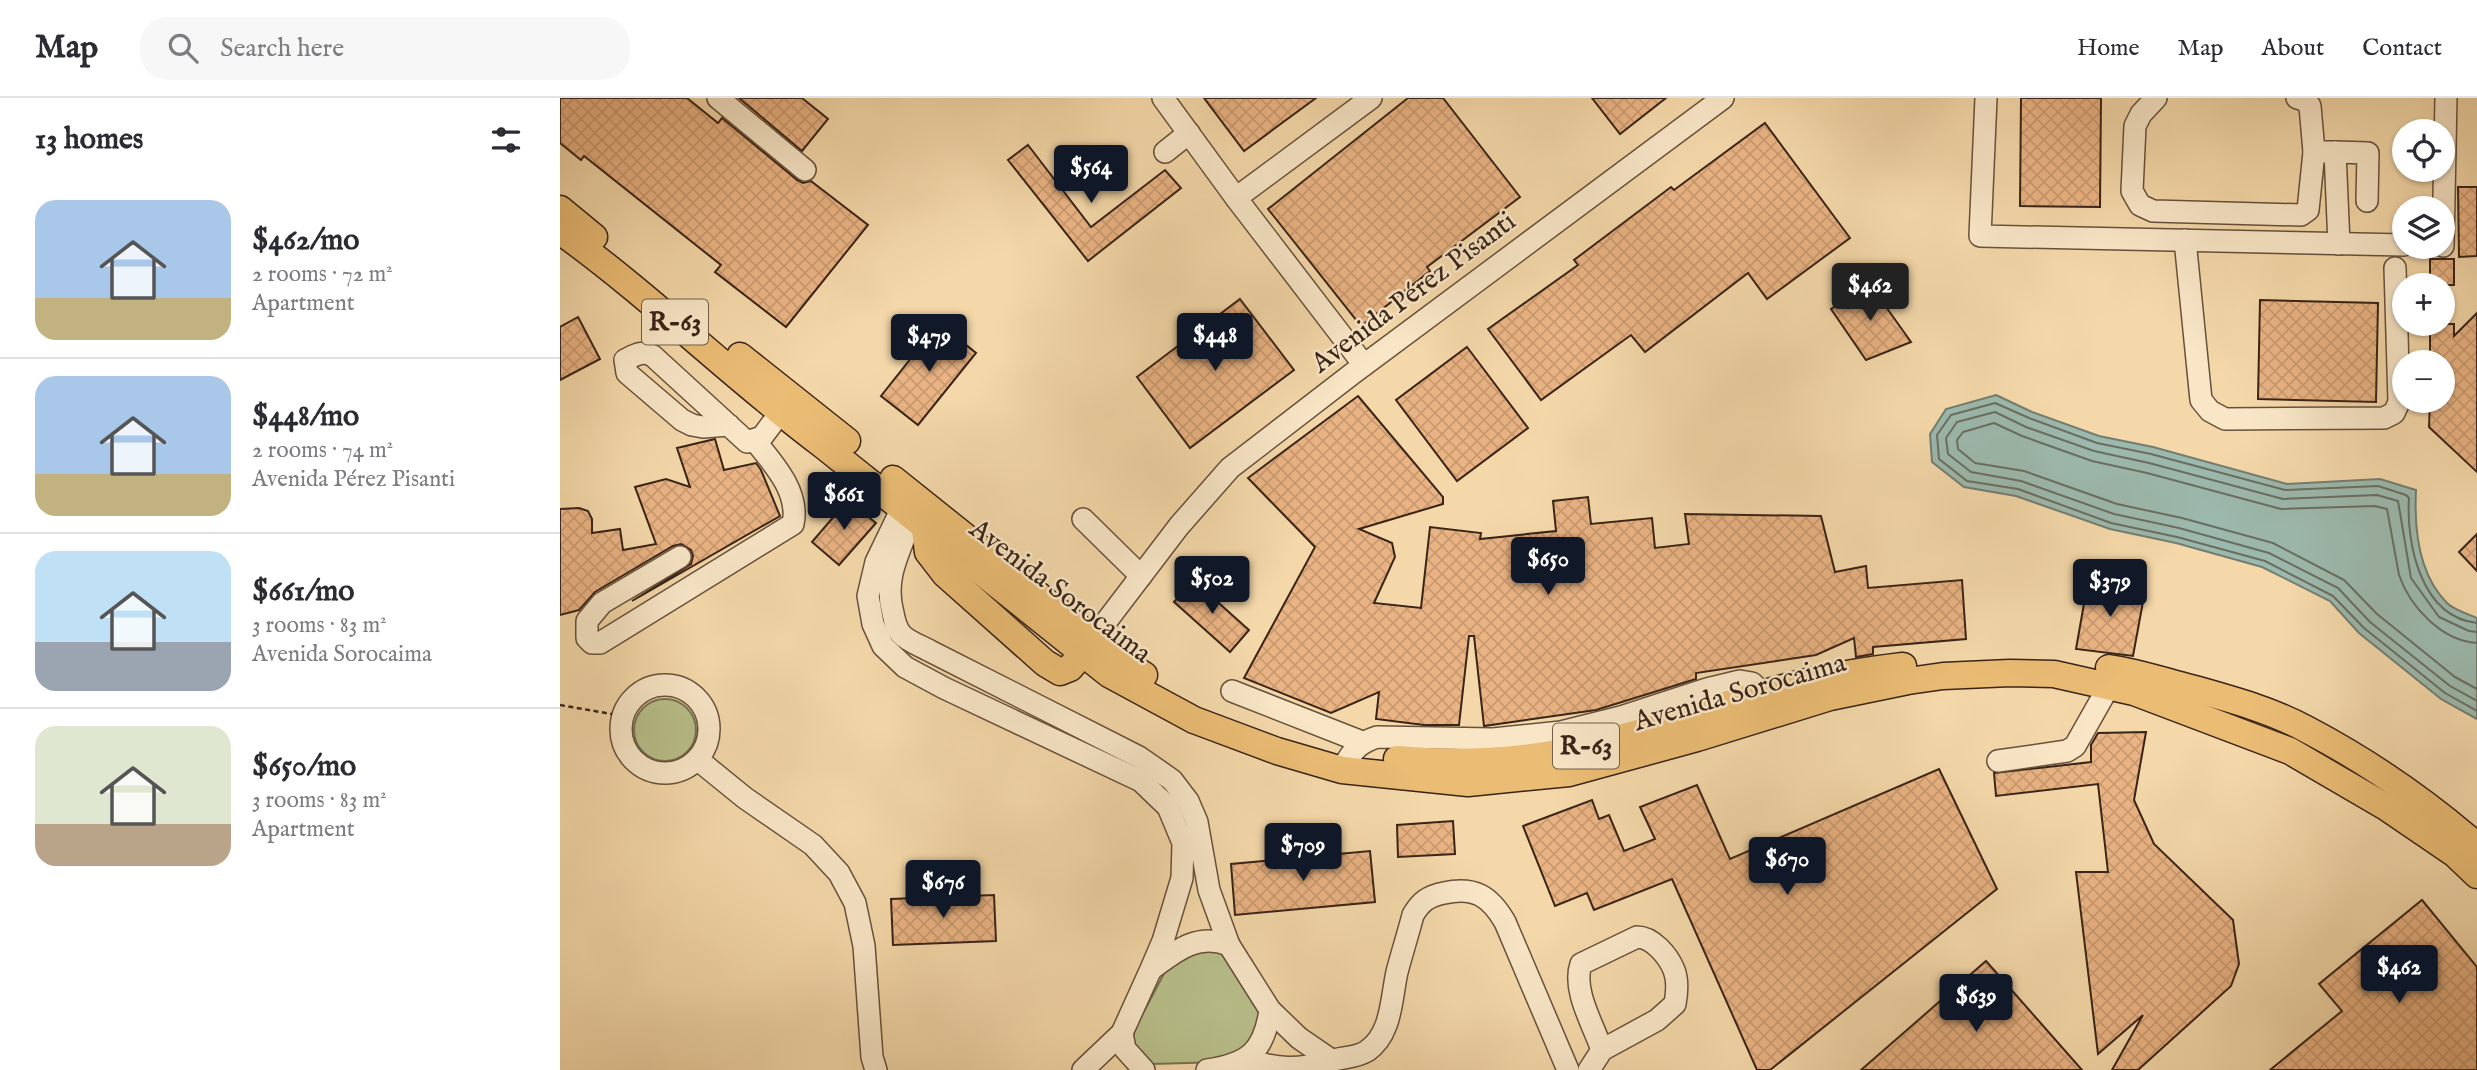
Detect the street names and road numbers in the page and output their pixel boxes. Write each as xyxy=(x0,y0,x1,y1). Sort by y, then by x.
street label: Avenida Pérez Pisanti xyxy=(1304,205,1523,382)
road number: R-63 xyxy=(642,300,708,344)
street label: Avenida Sorocaima xyxy=(961,512,1159,672)
street label: Avenida Sorocaima xyxy=(1629,646,1851,740)
road number: R-63 xyxy=(1553,724,1619,768)

